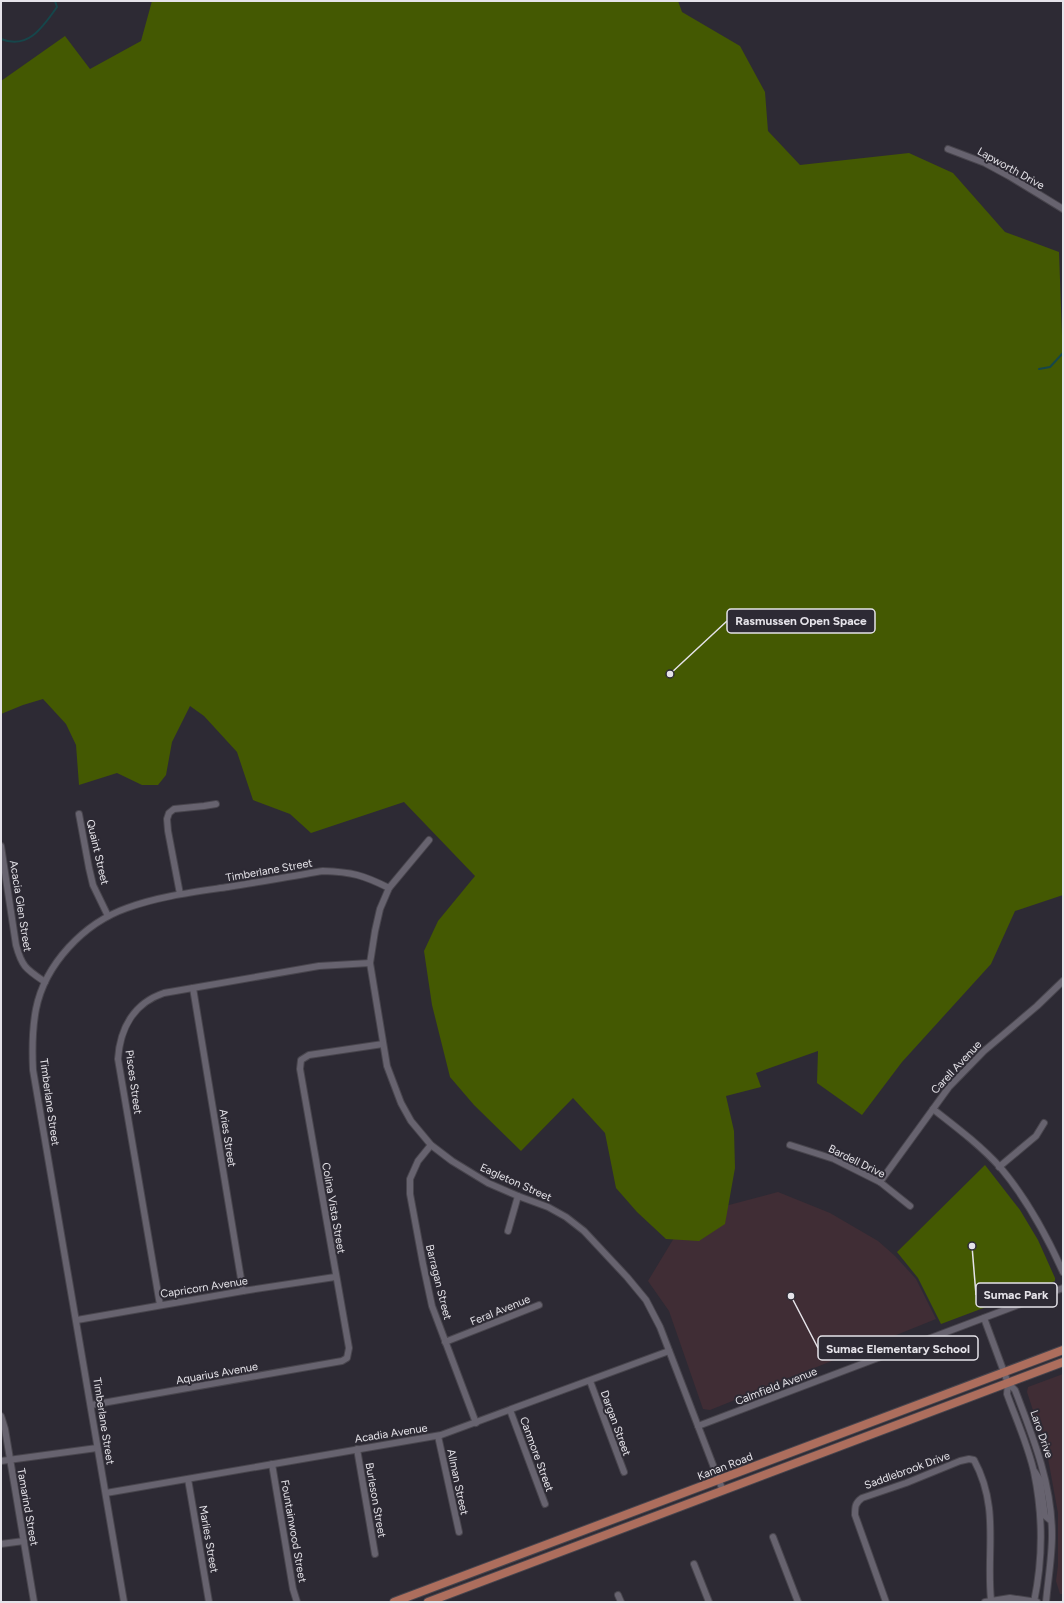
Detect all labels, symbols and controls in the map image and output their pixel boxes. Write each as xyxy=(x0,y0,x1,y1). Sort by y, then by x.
street label: Lapworth Drive xyxy=(975,145,1047,192)
callout: Rasmussen Open Space xyxy=(727,609,875,633)
text: Rasmussen Open Space xyxy=(735,614,867,628)
street label: Quaint Street xyxy=(84,818,111,886)
street label: Timberlane Street xyxy=(225,856,313,885)
street label: Acacia Glen Street xyxy=(7,860,34,953)
street label: Carell Avenue xyxy=(928,1038,984,1097)
street label: Pisces Street xyxy=(123,1049,144,1115)
street label: Timberlane Street xyxy=(37,1058,62,1146)
street label: Aries Street xyxy=(217,1108,238,1168)
street label: Bardell Drive xyxy=(826,1142,887,1181)
street label: Eagleton Street xyxy=(478,1161,554,1204)
street label: Colina Vista Street xyxy=(319,1162,348,1255)
street label: Barragan Street xyxy=(423,1243,454,1321)
street label: Capricorn Avenue xyxy=(159,1274,249,1301)
callout: Sumac Park xyxy=(976,1283,1057,1307)
text: Sumac Park xyxy=(984,1288,1049,1302)
street label: Feral Avenue xyxy=(468,1293,532,1328)
callout: Sumac Elementary School xyxy=(818,1336,978,1360)
text: Sumac Elementary School xyxy=(826,1342,970,1356)
street label: Aquarius Avenue xyxy=(175,1360,259,1387)
street label: Calmfield Avenue xyxy=(733,1365,819,1408)
street label: Timberlane Street xyxy=(90,1377,117,1465)
street label: Dargan Street xyxy=(598,1389,633,1458)
street label: Laro Drive xyxy=(1027,1409,1056,1460)
street label: Canmore Street xyxy=(517,1415,556,1493)
street label: Acadia Avenue xyxy=(354,1421,428,1446)
street label: Allman Street xyxy=(444,1448,471,1516)
street label: Saddlebrook Drive xyxy=(863,1449,952,1492)
street label: Kanan Road xyxy=(696,1450,755,1483)
street label: Burleson Street xyxy=(362,1461,389,1539)
street label: Tamarind Street xyxy=(14,1467,41,1547)
street label: Fountainwood Street xyxy=(278,1479,309,1583)
street label: Marlies Street xyxy=(196,1504,221,1574)

